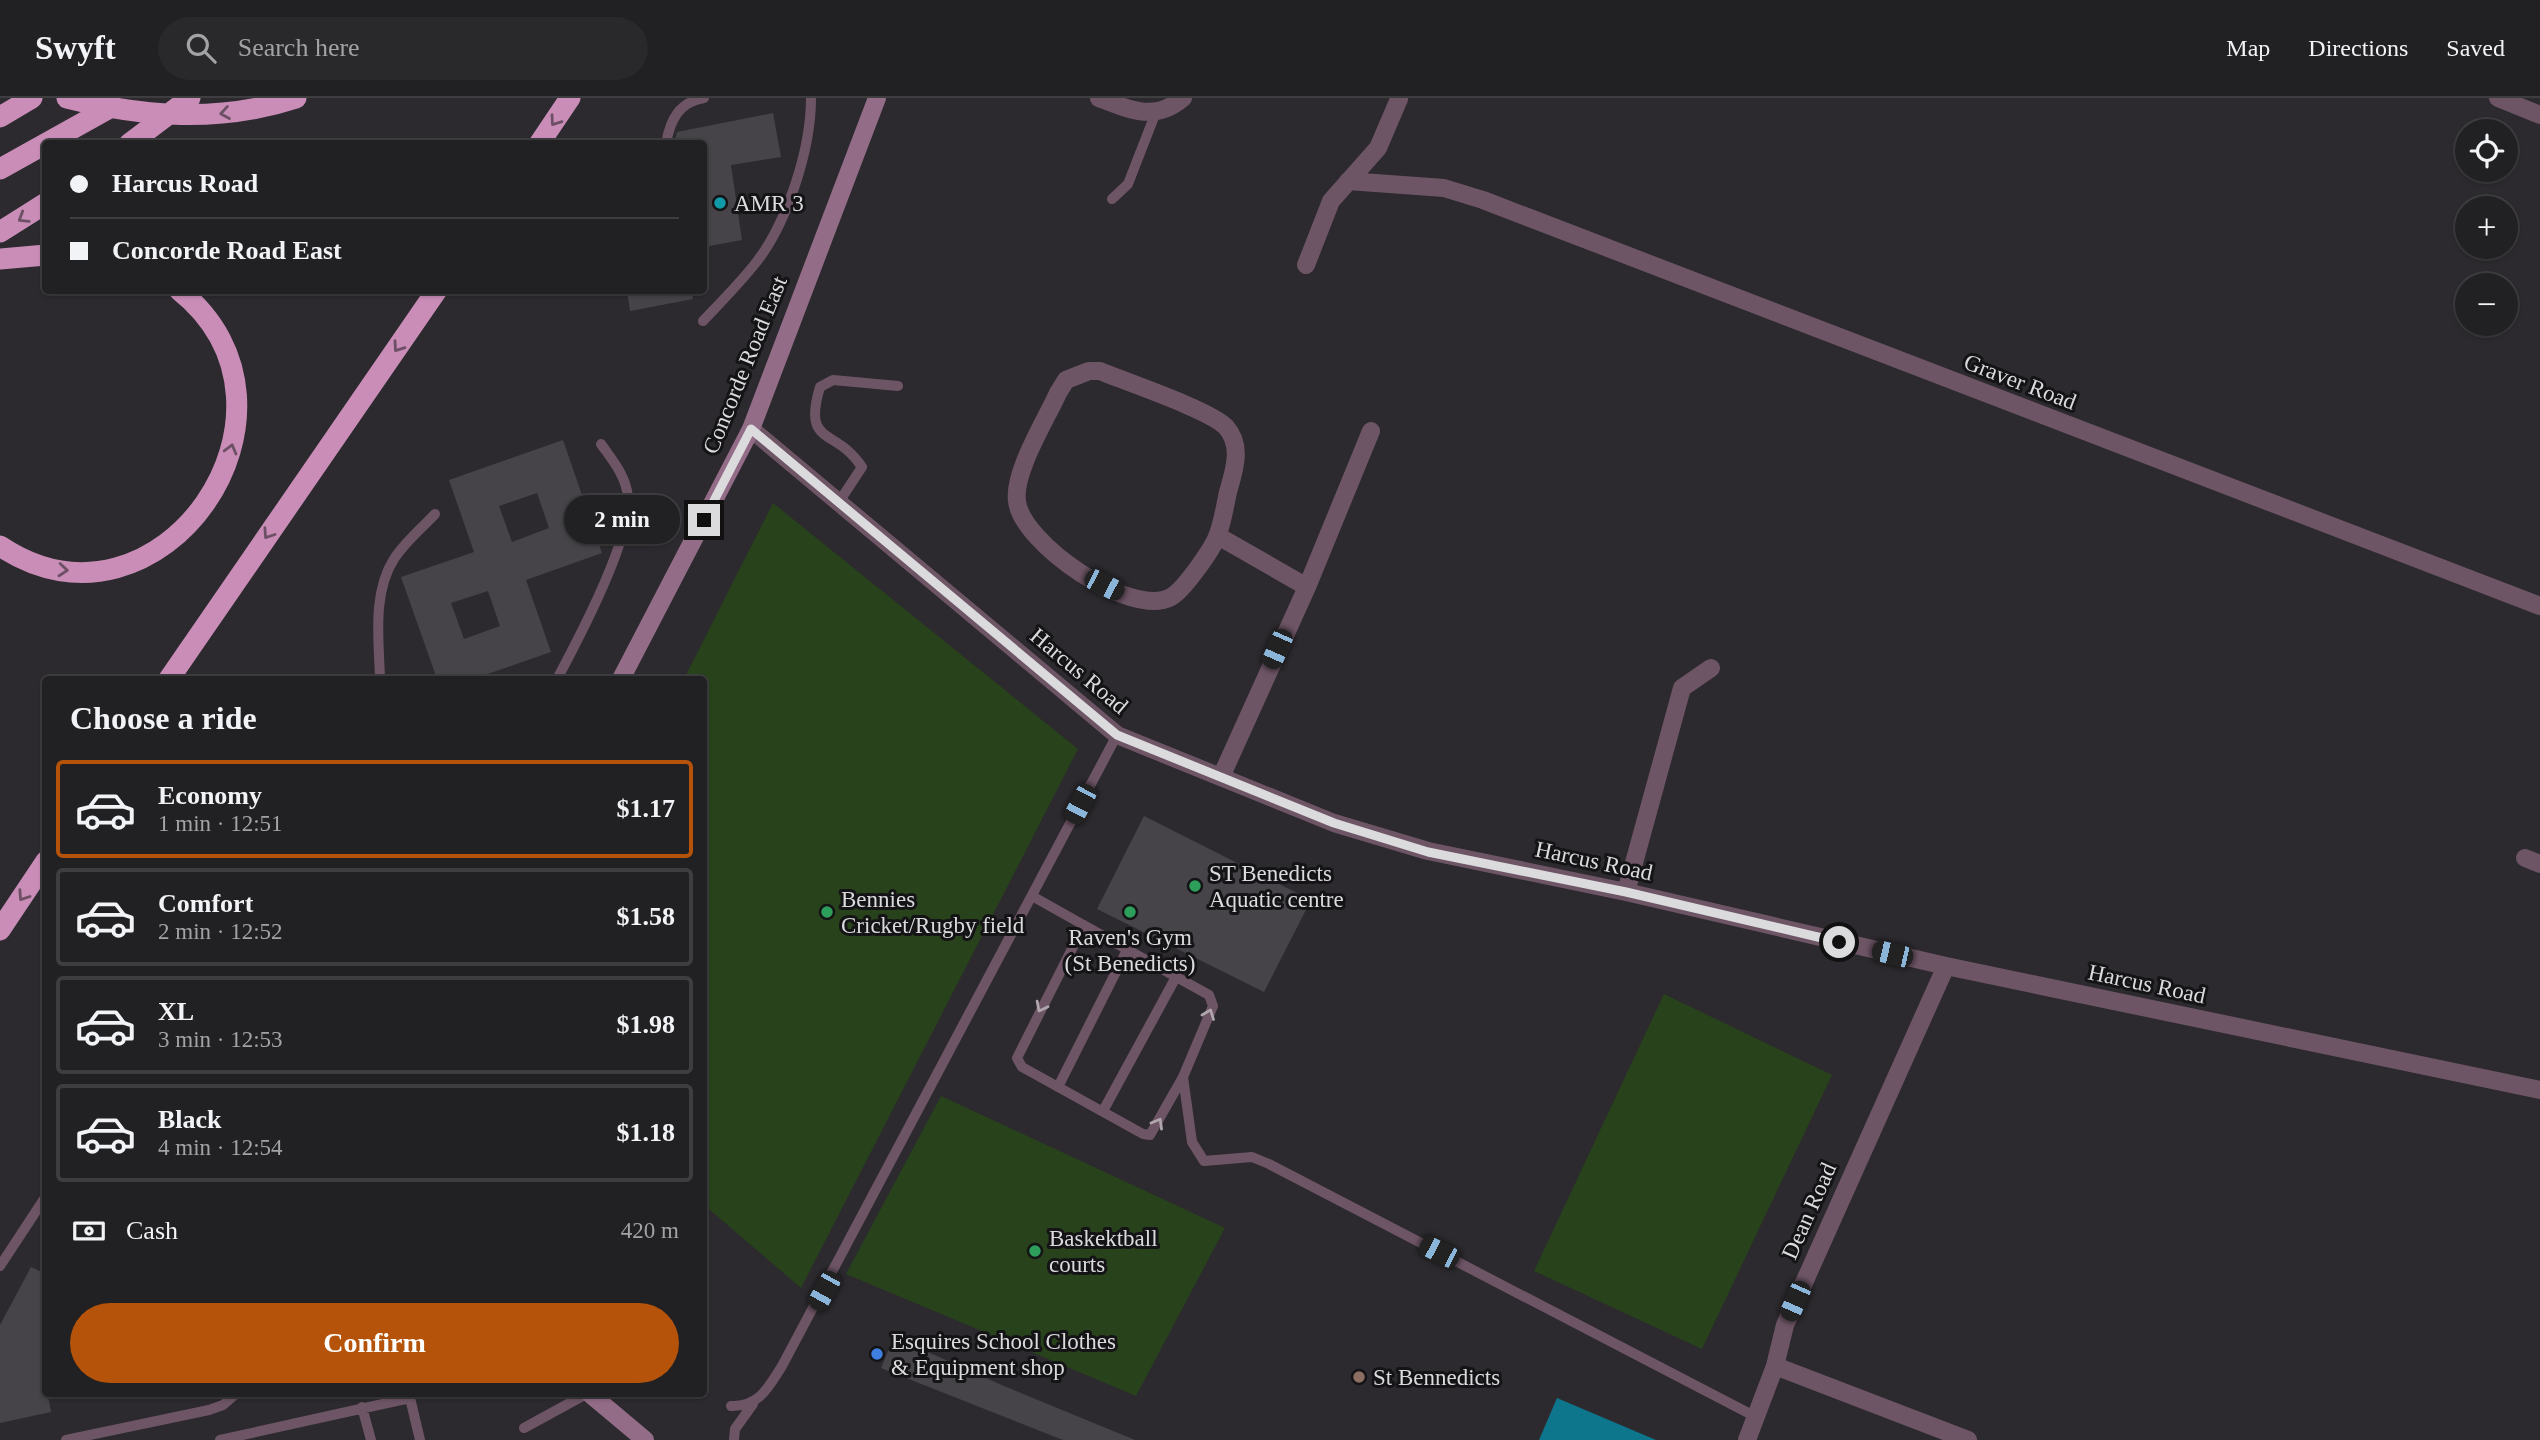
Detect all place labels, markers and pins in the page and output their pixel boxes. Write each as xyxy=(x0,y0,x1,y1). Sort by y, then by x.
place label: AMR 3 xyxy=(734,191,804,216)
marker: AMR 3 xyxy=(712,195,728,211)
place label: ST Benedicts Aquatic centre xyxy=(1209,861,1344,912)
marker: ST Benedicts Aquatic centre xyxy=(1187,878,1203,894)
place label: Bennies Cricket/Rugby field xyxy=(841,887,1025,938)
marker: Bennies Cricket/Rugby field xyxy=(819,904,835,920)
marker: Raven's Gym (St Benedicts) xyxy=(1122,904,1138,920)
place label: Raven's Gym (St Benedicts) xyxy=(1065,925,1195,976)
place label: Baskektball courts xyxy=(1049,1226,1158,1277)
marker: Baskektball courts xyxy=(1027,1243,1043,1259)
place label: Esquires School Clothes & Equipment shop xyxy=(891,1329,1116,1380)
marker: Esquires School Clothes & Equipment shop xyxy=(869,1346,885,1362)
place label: St Bennedicts xyxy=(1373,1365,1500,1390)
marker: St Bennedicts xyxy=(1351,1369,1367,1385)

